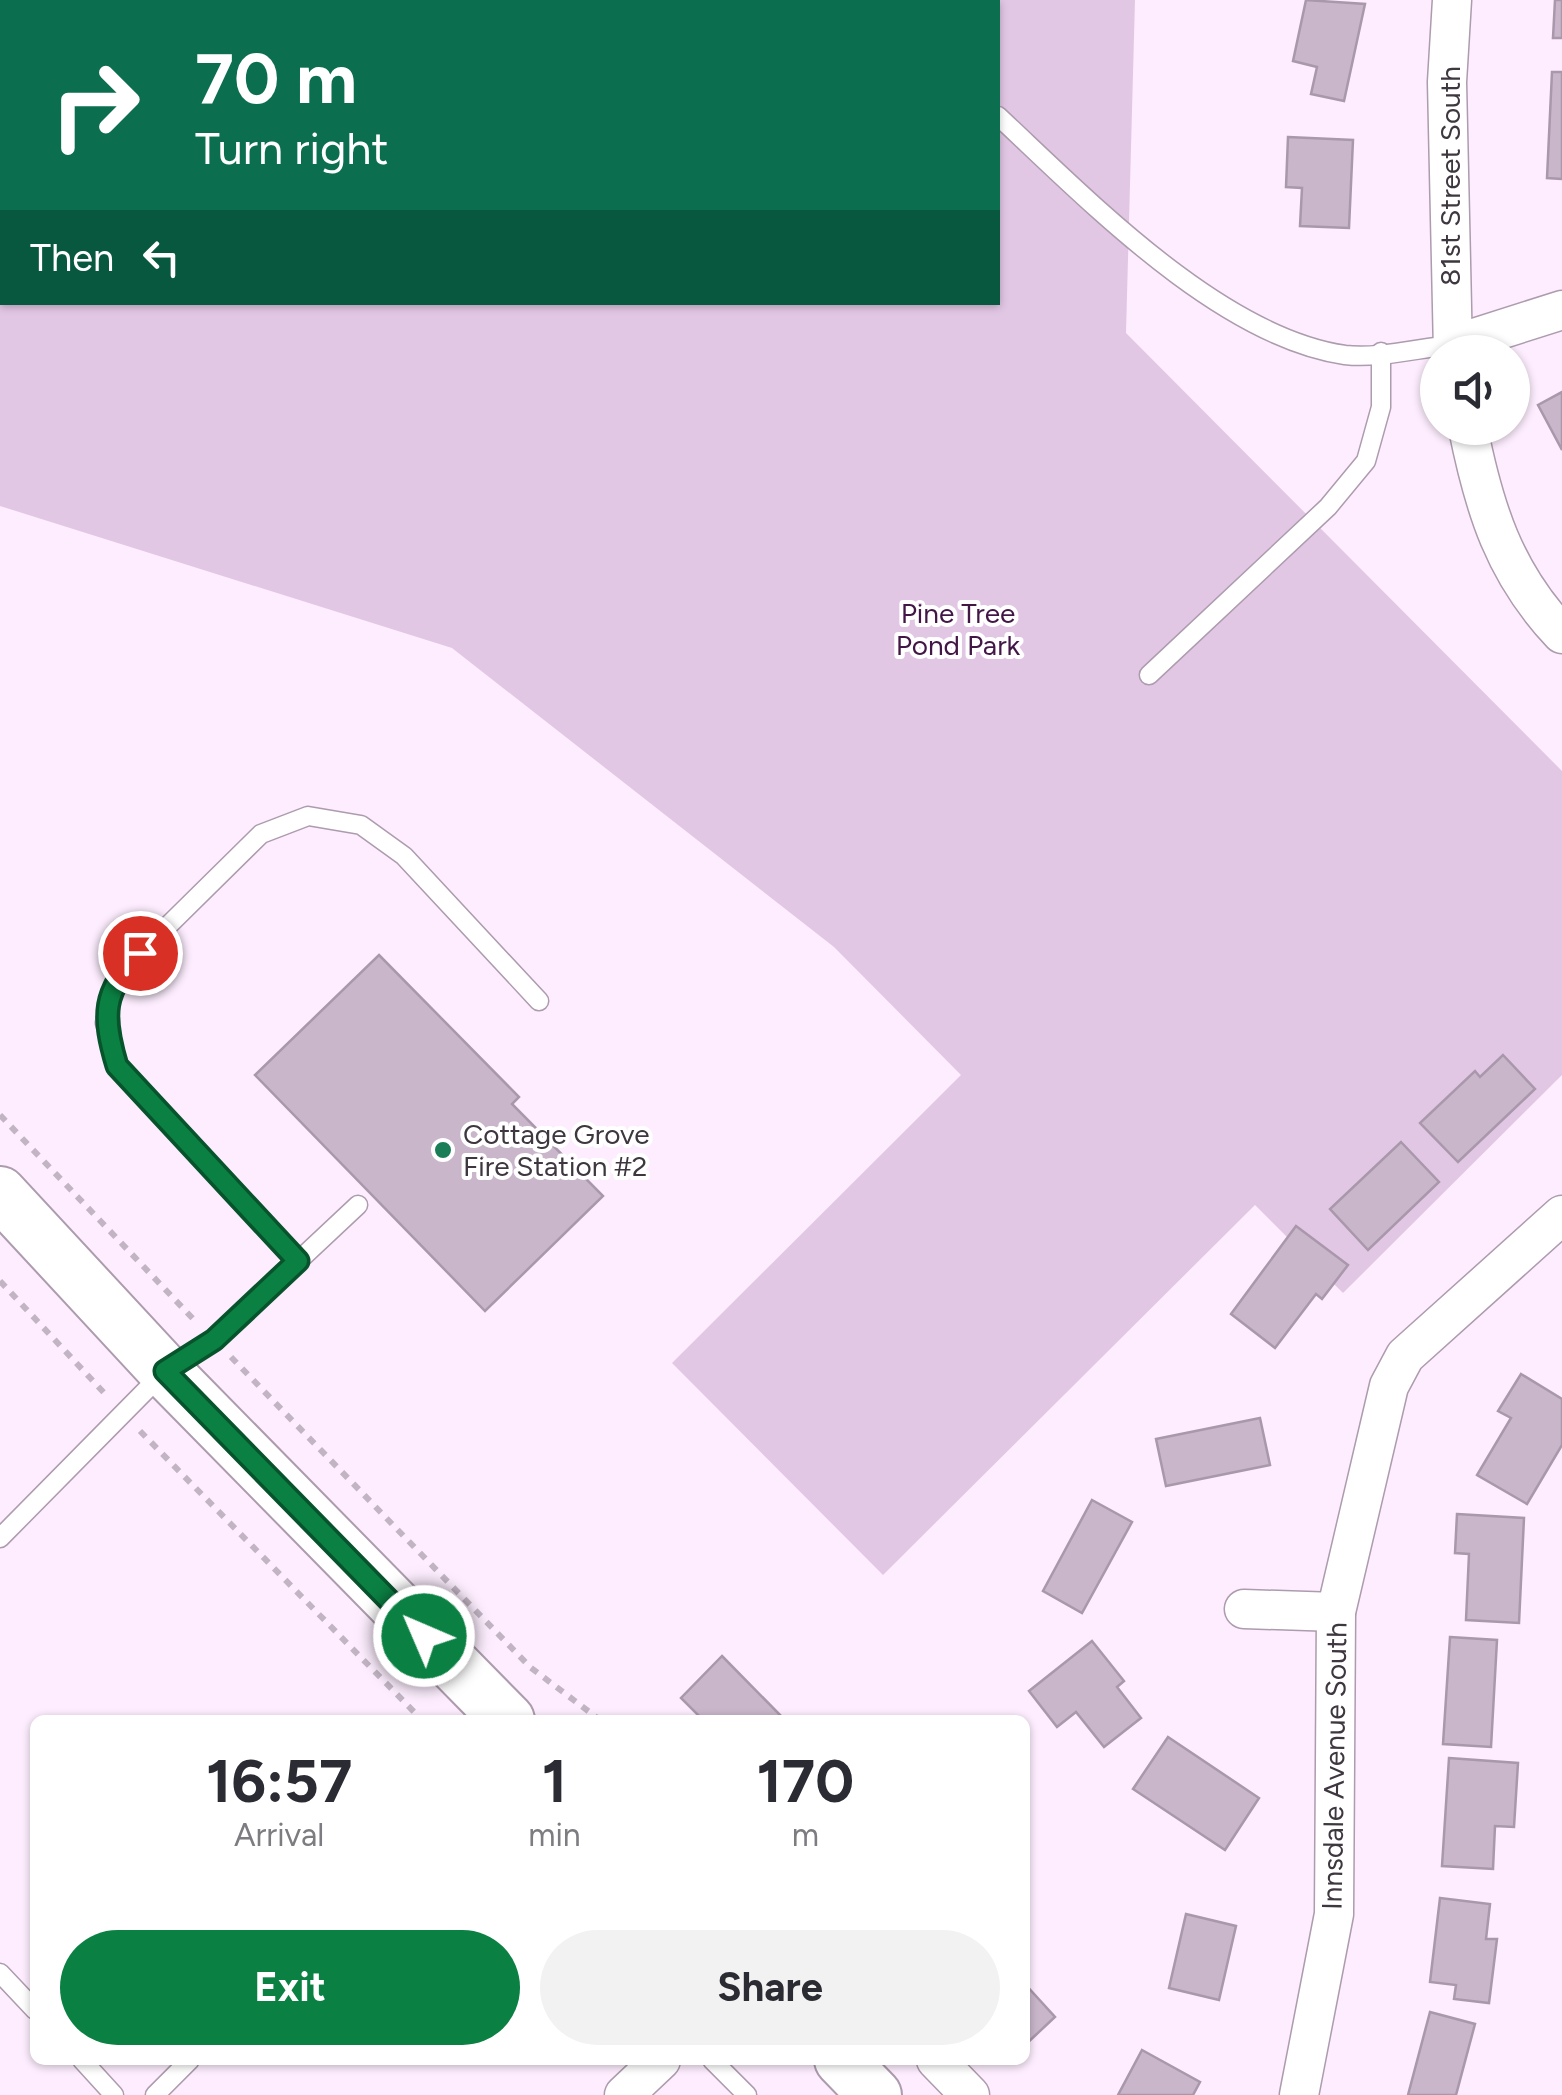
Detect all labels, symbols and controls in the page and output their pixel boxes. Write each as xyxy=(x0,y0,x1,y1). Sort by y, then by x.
text: 70 m xyxy=(195,36,357,121)
icon: right xyxy=(30,40,160,170)
street label: 81st Street South xyxy=(1433,66,1467,286)
text: Turn right xyxy=(195,121,388,175)
icon: left xyxy=(134,230,189,285)
text: Then xyxy=(30,235,114,281)
map controls xyxy=(1420,335,1530,445)
button: sound xyxy=(1420,335,1530,445)
park label: Pine Tree Pond Park xyxy=(896,596,1021,662)
pin xyxy=(98,911,183,996)
icon: arrive xyxy=(113,926,168,981)
place label: Cottage Grove Fire Station #2 xyxy=(463,1117,650,1183)
marker: Cottage Grove Fire Station #2 xyxy=(432,1139,454,1161)
position arrow xyxy=(372,1584,476,1688)
street label: Innsdale Avenue South xyxy=(1314,1622,1354,1910)
text: 16:57 xyxy=(206,1745,352,1817)
text: 1 xyxy=(542,1745,567,1817)
text: 170 xyxy=(757,1745,854,1817)
text: Arrival xyxy=(234,1816,324,1854)
text: min xyxy=(528,1816,581,1854)
text: m xyxy=(792,1816,819,1854)
button: Exit xyxy=(60,1930,520,2045)
button: Share xyxy=(540,1930,1000,2045)

